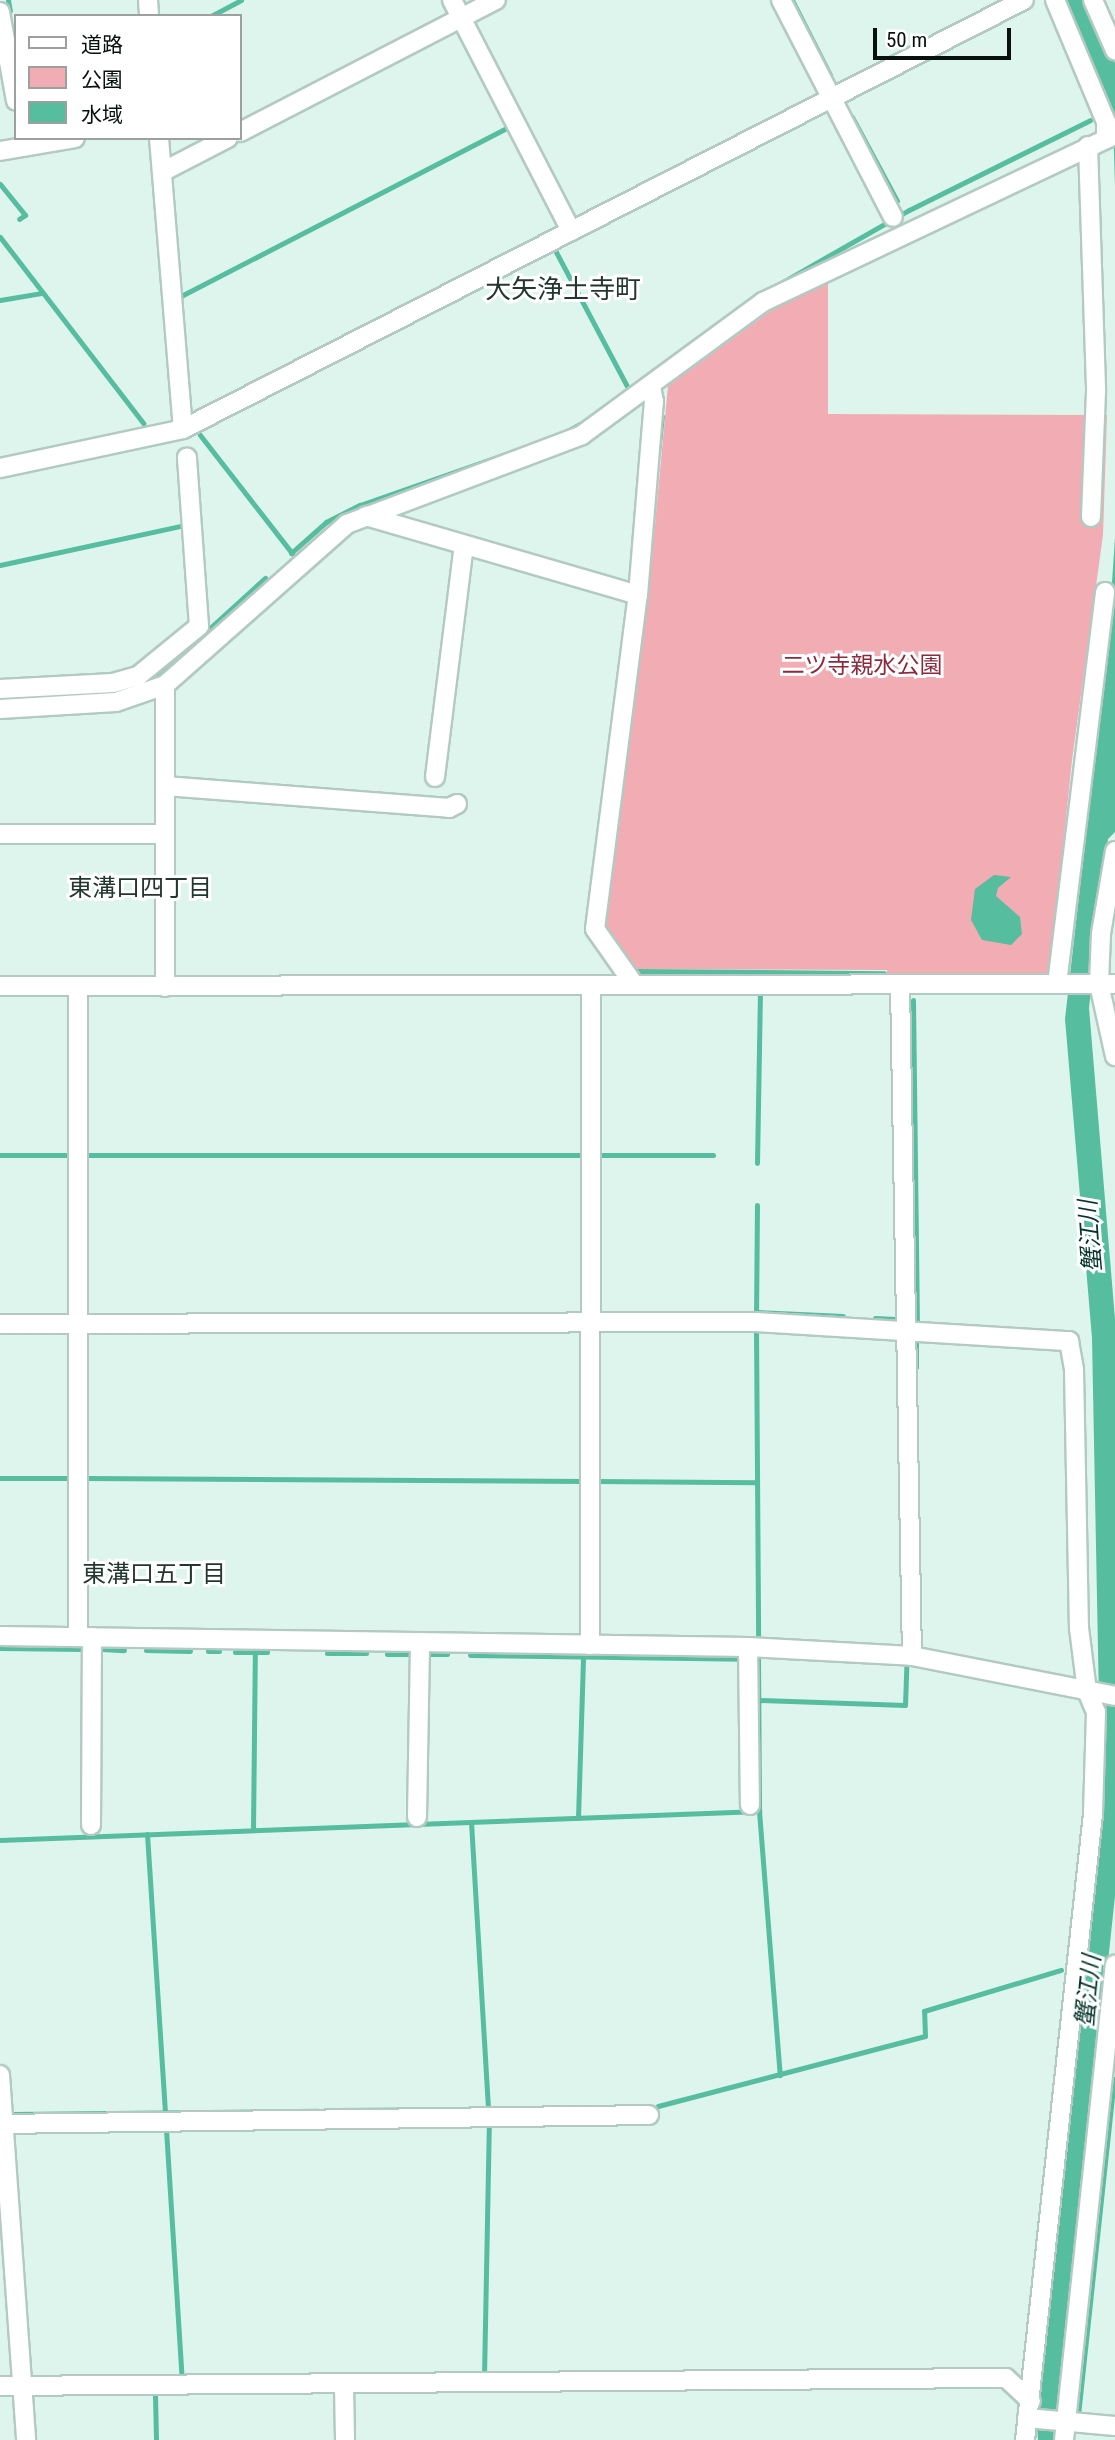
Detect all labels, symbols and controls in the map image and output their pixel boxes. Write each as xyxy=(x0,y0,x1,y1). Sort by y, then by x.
legend xyxy=(14,14,242,140)
scale bar xyxy=(877,14,1015,58)
text: 50 m xyxy=(886,28,927,52)
text: 道路 xyxy=(81,33,123,57)
text: 公園 xyxy=(81,68,123,92)
text: 水域 xyxy=(81,103,123,127)
district label: 大矢浄土寺町 xyxy=(485,274,641,306)
park label: 二ツ寺親水公園 xyxy=(782,652,942,680)
district label: 東溝口四丁目 xyxy=(68,875,212,903)
water label: 蟹江川 xyxy=(1074,1199,1108,1273)
district label: 東溝口五丁目 xyxy=(82,1561,226,1589)
water label: 蟹江川 xyxy=(1071,1954,1107,2028)

